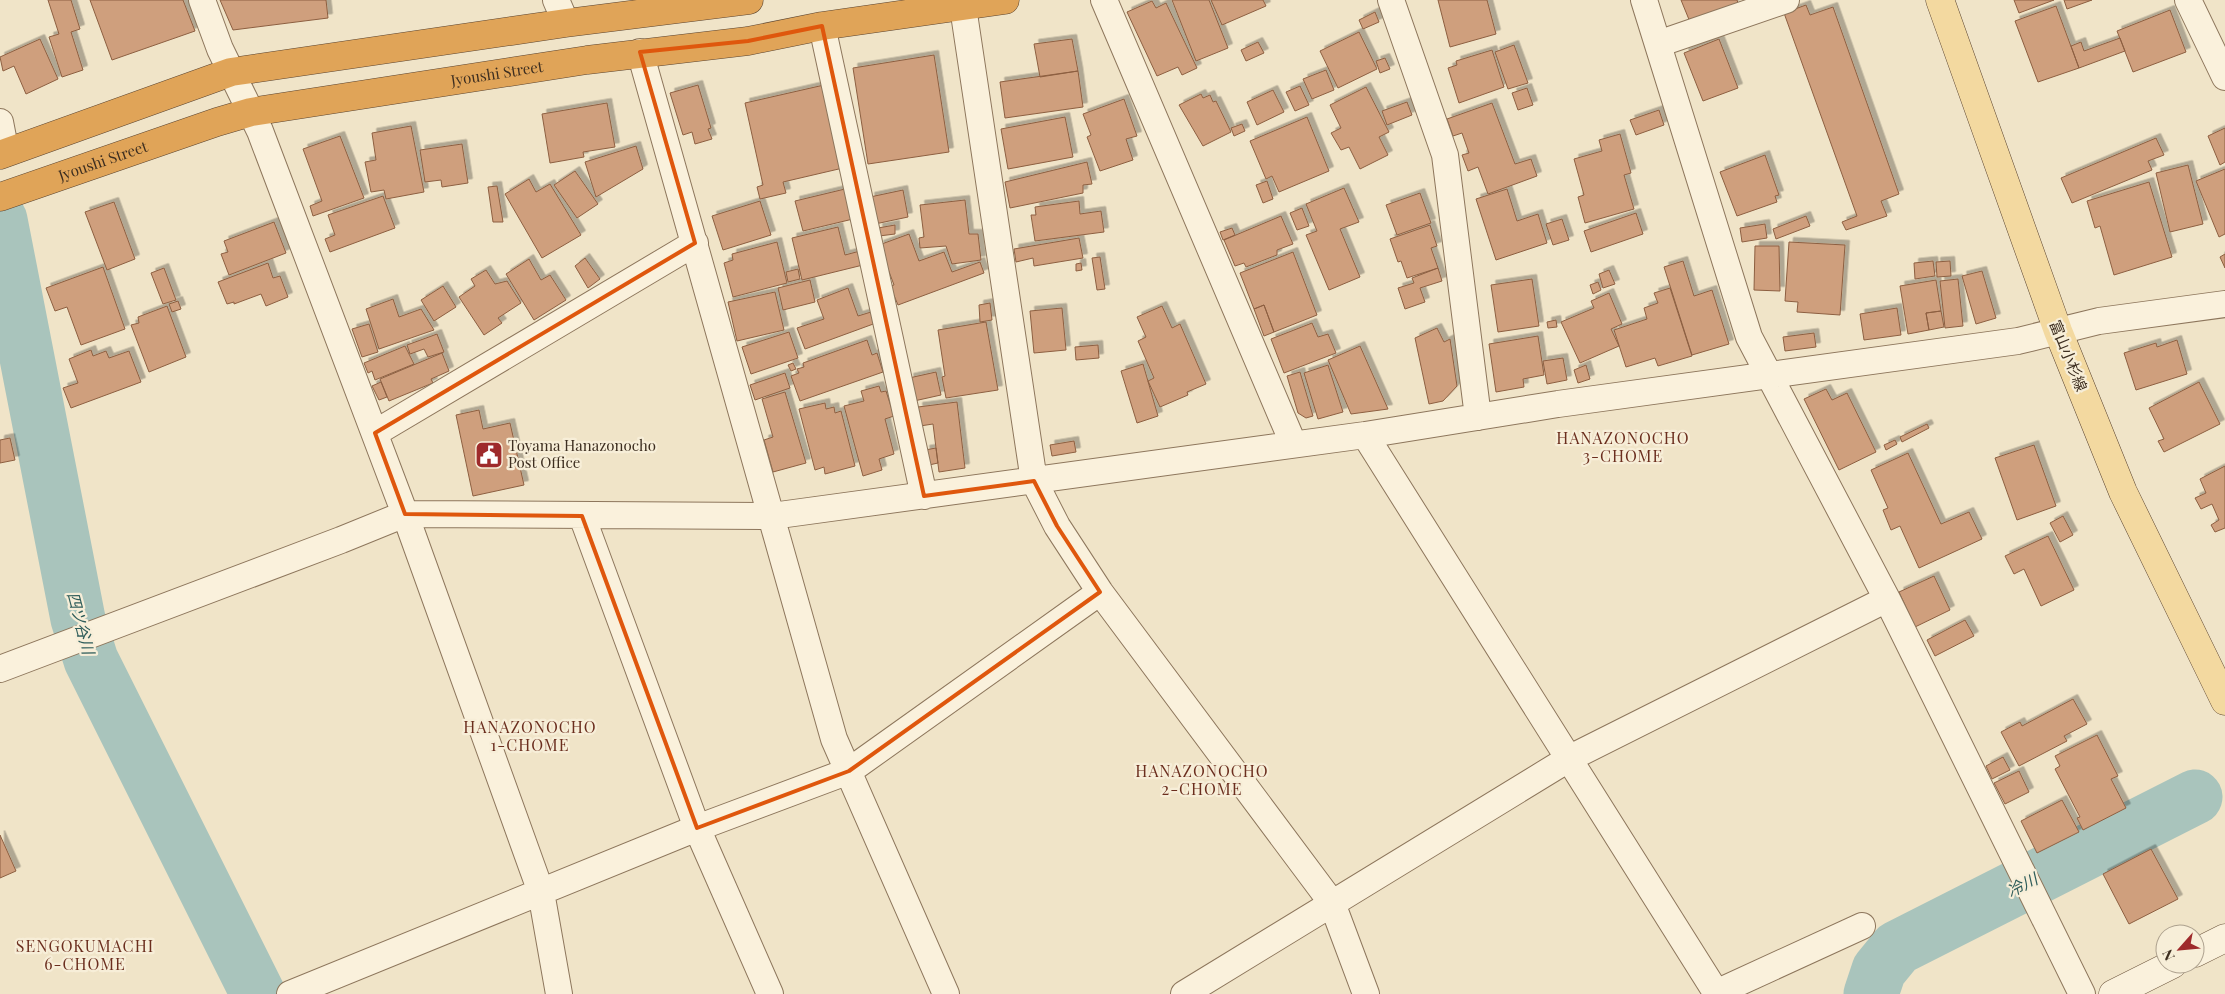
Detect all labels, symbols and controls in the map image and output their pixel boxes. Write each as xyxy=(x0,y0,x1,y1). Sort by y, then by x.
street label: Jyoushi Street xyxy=(448,56,545,90)
street label: Jyoushi Street xyxy=(54,136,151,185)
street label: 富山小杉線 xyxy=(2046,317,2092,394)
district label: HANAZONOCHO 3-CHOME xyxy=(1556,427,1690,466)
place label: Toyama Hanazonocho Post Office xyxy=(508,435,656,472)
public building icon: Toyama Hanazonocho Post Office xyxy=(474,440,504,470)
water label: 四ツ谷川 xyxy=(63,589,100,658)
district label: HANAZONOCHO 1-CHOME xyxy=(463,716,597,755)
district label: HANAZONOCHO 2-CHOME xyxy=(1135,760,1269,799)
water label: 冷川 xyxy=(2003,867,2043,901)
north arrow xyxy=(2155,924,2205,974)
district label: SENGOKUMACHI 6-CHOME xyxy=(16,935,154,974)
text: N xyxy=(2157,946,2179,964)

